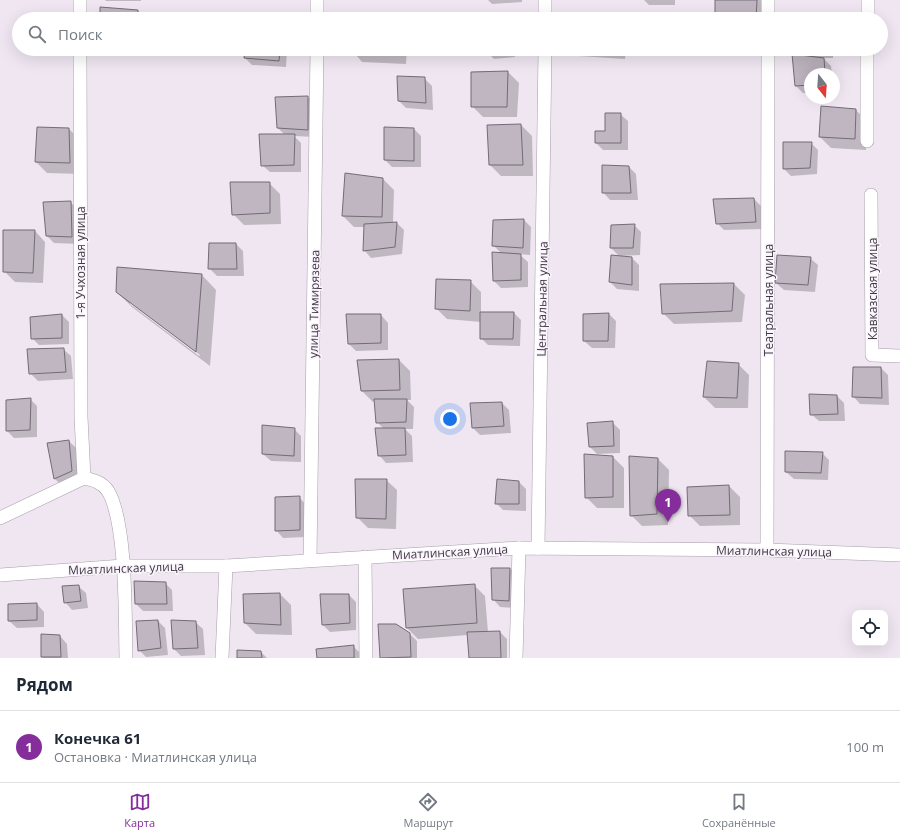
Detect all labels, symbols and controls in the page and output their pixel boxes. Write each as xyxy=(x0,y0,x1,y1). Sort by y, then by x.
search box xyxy=(12,12,888,56)
icon: search xyxy=(26,23,48,45)
text: Поиск xyxy=(58,24,102,44)
north arrow xyxy=(804,68,840,104)
street label: 1-я Учхозная улица xyxy=(72,206,89,320)
street label: Кавказская улица xyxy=(864,238,881,340)
street label: Центральная улица xyxy=(532,241,552,357)
street label: Театральная улица xyxy=(760,244,777,356)
street label: улица Тимирязева xyxy=(305,250,323,358)
your location xyxy=(440,409,460,429)
pin: 1 xyxy=(655,489,681,522)
street label: Миатлинская улица xyxy=(392,540,508,564)
street label: Миатлинская улица xyxy=(716,541,832,561)
street label: Миатлинская улица xyxy=(68,557,184,579)
map controls xyxy=(852,610,888,646)
button: locate xyxy=(852,610,888,646)
text: Рядом xyxy=(16,673,73,696)
text: Конечка 61 xyxy=(54,728,141,748)
text: 1 xyxy=(25,738,33,756)
text: 100 m xyxy=(846,738,884,756)
text: Остановка · Миатлинская улица xyxy=(54,748,257,766)
tab: Карта xyxy=(124,791,155,830)
tab: Маршрут xyxy=(404,791,453,830)
tab: Сохранённые xyxy=(702,791,776,830)

